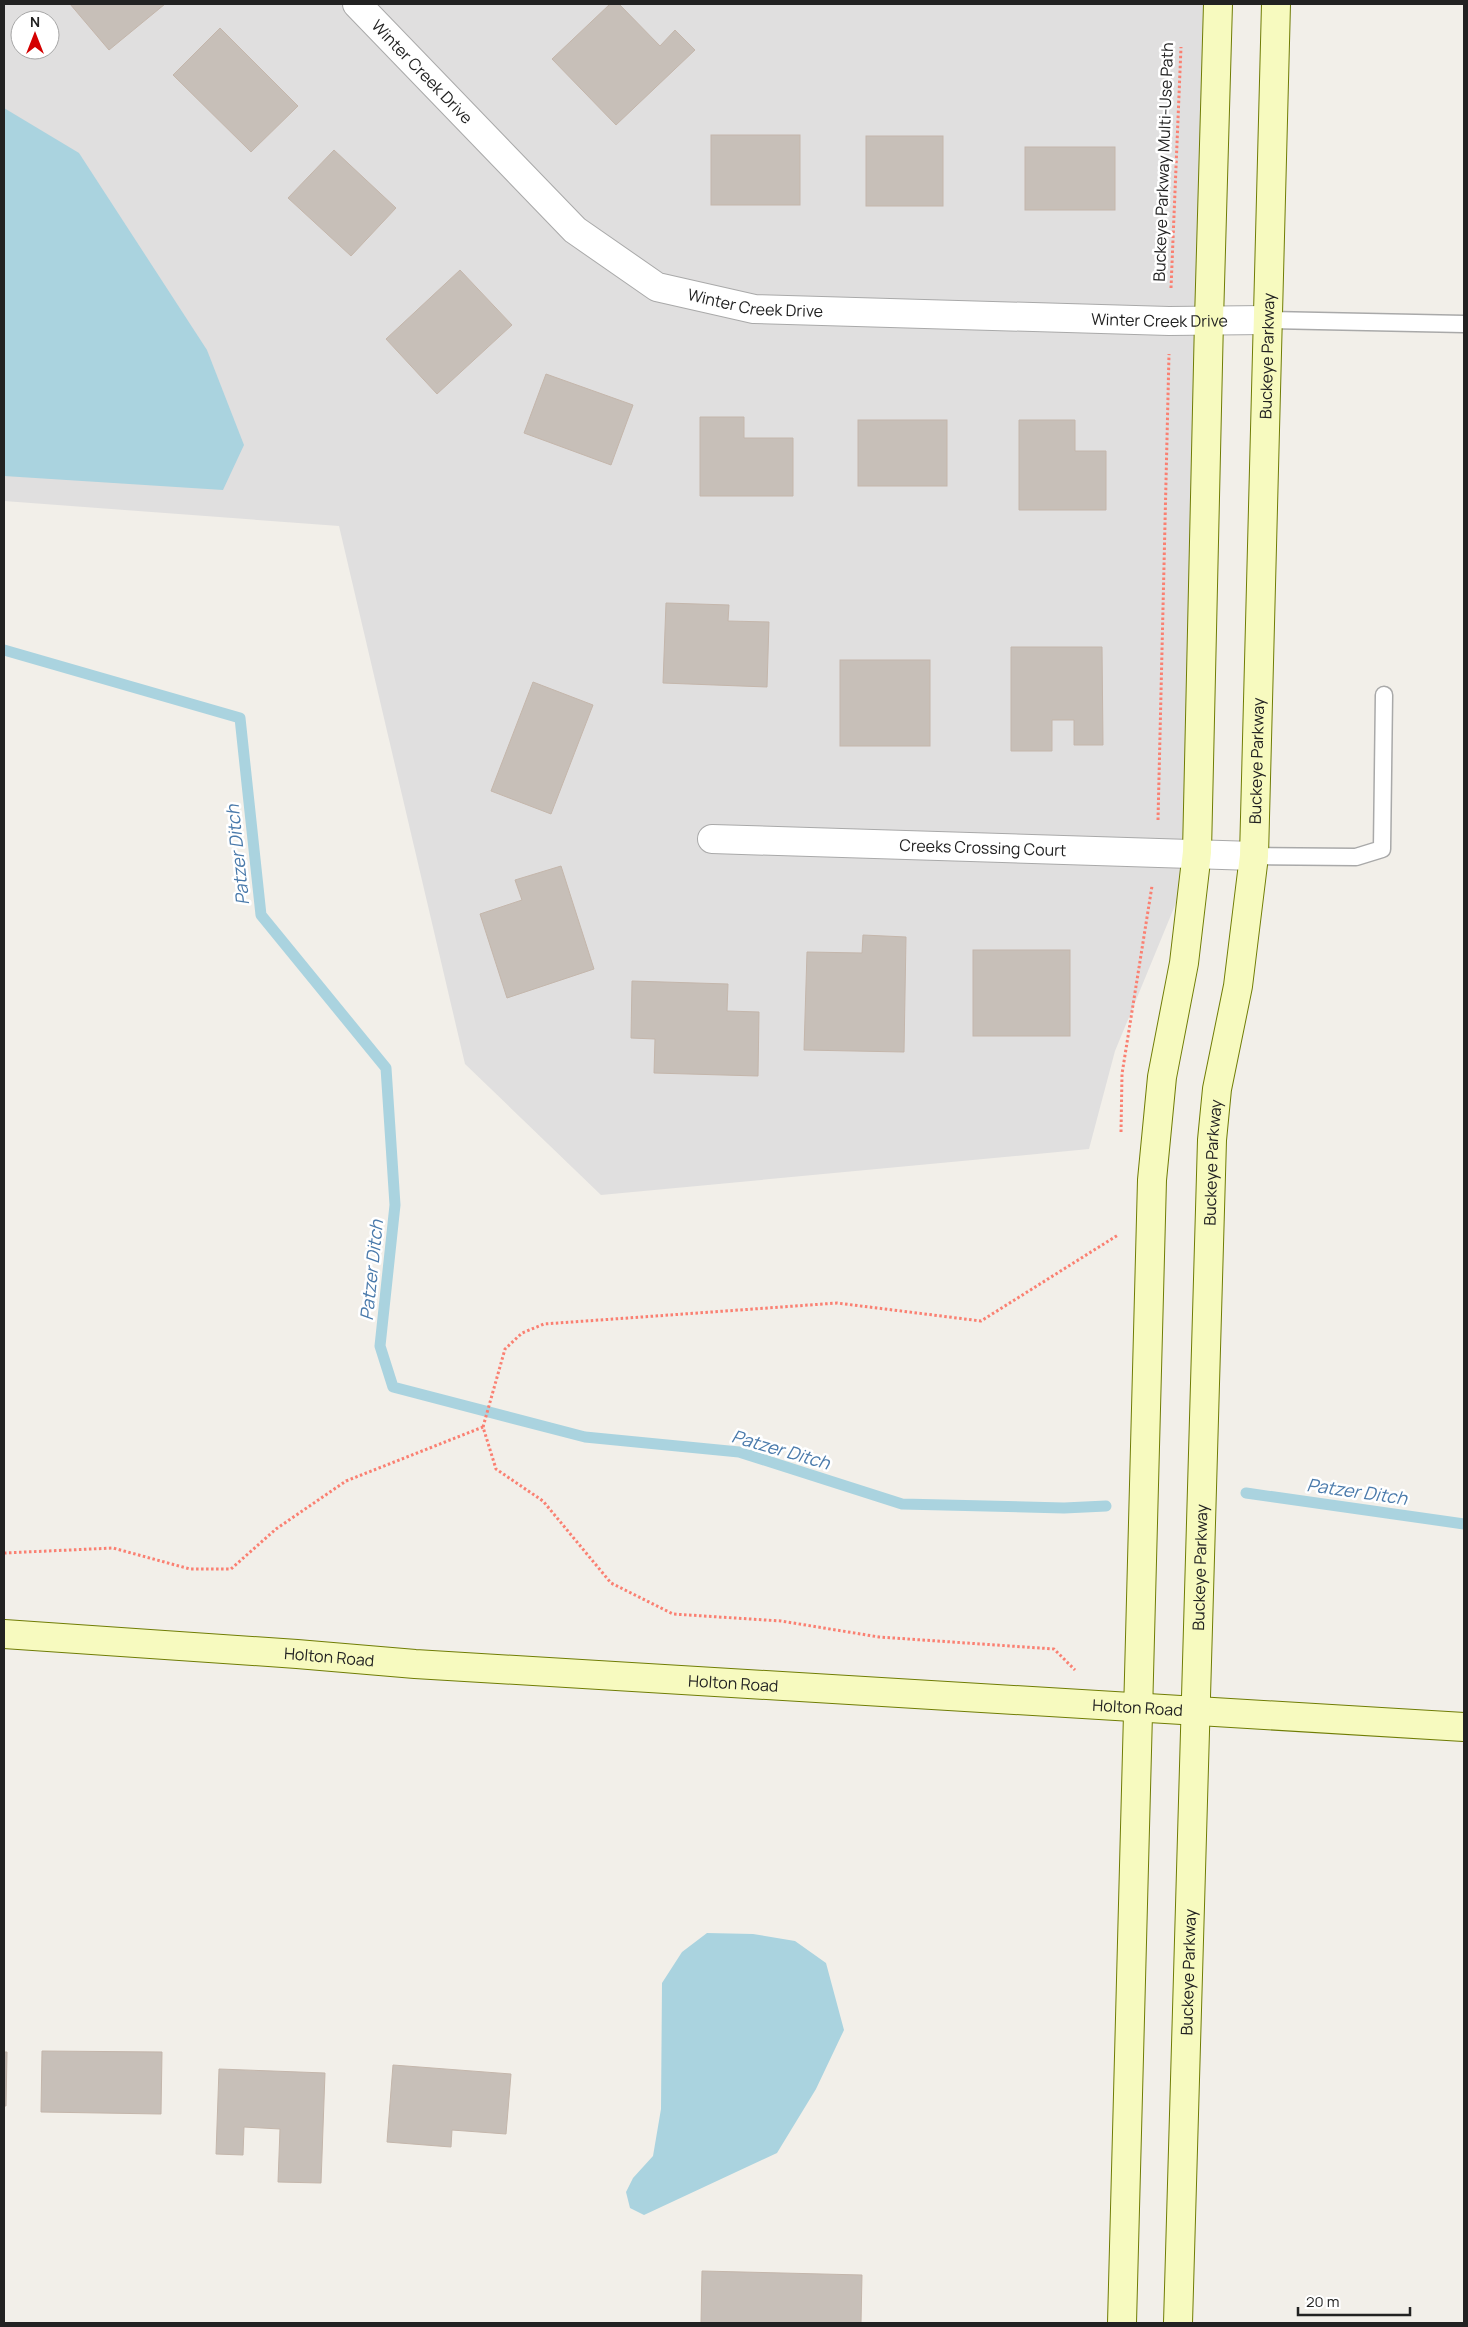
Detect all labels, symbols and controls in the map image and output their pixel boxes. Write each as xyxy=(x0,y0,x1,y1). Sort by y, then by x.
north arrow xyxy=(10,10,60,60)
text: N xyxy=(30,12,40,31)
street label: Winter Creek Drive xyxy=(367,15,478,128)
street label: Buckeye Parkway Multi-Use Path xyxy=(1148,42,1178,282)
street label: Winter Creek Drive xyxy=(686,283,823,322)
street label: Buckeye Parkway xyxy=(1254,292,1280,419)
street label: Winter Creek Drive xyxy=(1091,308,1228,332)
street label: Buckeye Parkway xyxy=(1244,697,1269,824)
water label: Patzer Ditch xyxy=(220,802,254,906)
street label: Creeks Crossing Court xyxy=(899,834,1067,861)
street label: Buckeye Parkway xyxy=(1199,1098,1227,1226)
water label: Patzer Ditch xyxy=(354,1217,388,1321)
water label: Patzer Ditch xyxy=(729,1424,834,1475)
water label: Patzer Ditch xyxy=(1305,1472,1410,1510)
street label: Buckeye Parkway xyxy=(1187,1503,1213,1631)
street label: Holton Road xyxy=(283,1642,375,1672)
street label: Holton Road xyxy=(688,1669,779,1697)
street label: Holton Road xyxy=(1092,1694,1183,1721)
street label: Buckeye Parkway xyxy=(1175,1908,1201,2036)
scale bar xyxy=(1298,2284,1410,2316)
text: 20 m xyxy=(1306,2291,1339,2312)

